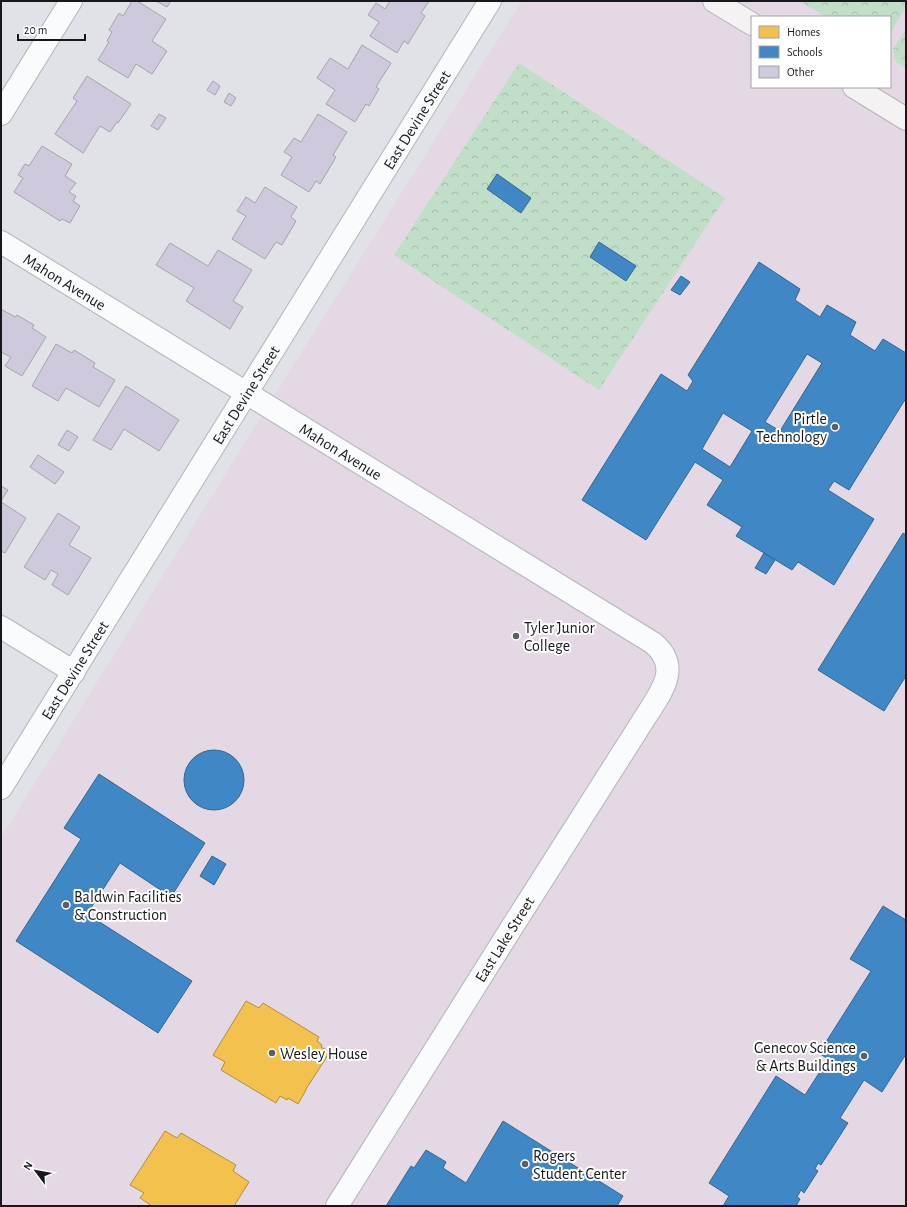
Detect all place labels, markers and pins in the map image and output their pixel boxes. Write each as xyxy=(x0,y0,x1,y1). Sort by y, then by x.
place label: Pirtle Technology xyxy=(756,411,827,446)
marker: Pirtle Technology xyxy=(830,422,840,432)
place label: Tyler Junior College xyxy=(524,620,595,654)
marker: Tyler Junior College xyxy=(511,631,521,641)
place label: Baldwin Facilities & Construction xyxy=(74,889,182,923)
marker: Baldwin Facilities & Construction xyxy=(61,900,71,910)
place label: Genecov Science & Arts Buildings xyxy=(754,1040,856,1074)
place label: Wesley House xyxy=(280,1046,368,1063)
marker: Wesley House xyxy=(267,1048,277,1058)
marker: Genecov Science & Arts Buildings xyxy=(859,1051,869,1061)
place label: Rogers Student Center xyxy=(533,1148,627,1182)
marker: Rogers Student Center xyxy=(520,1159,530,1169)

